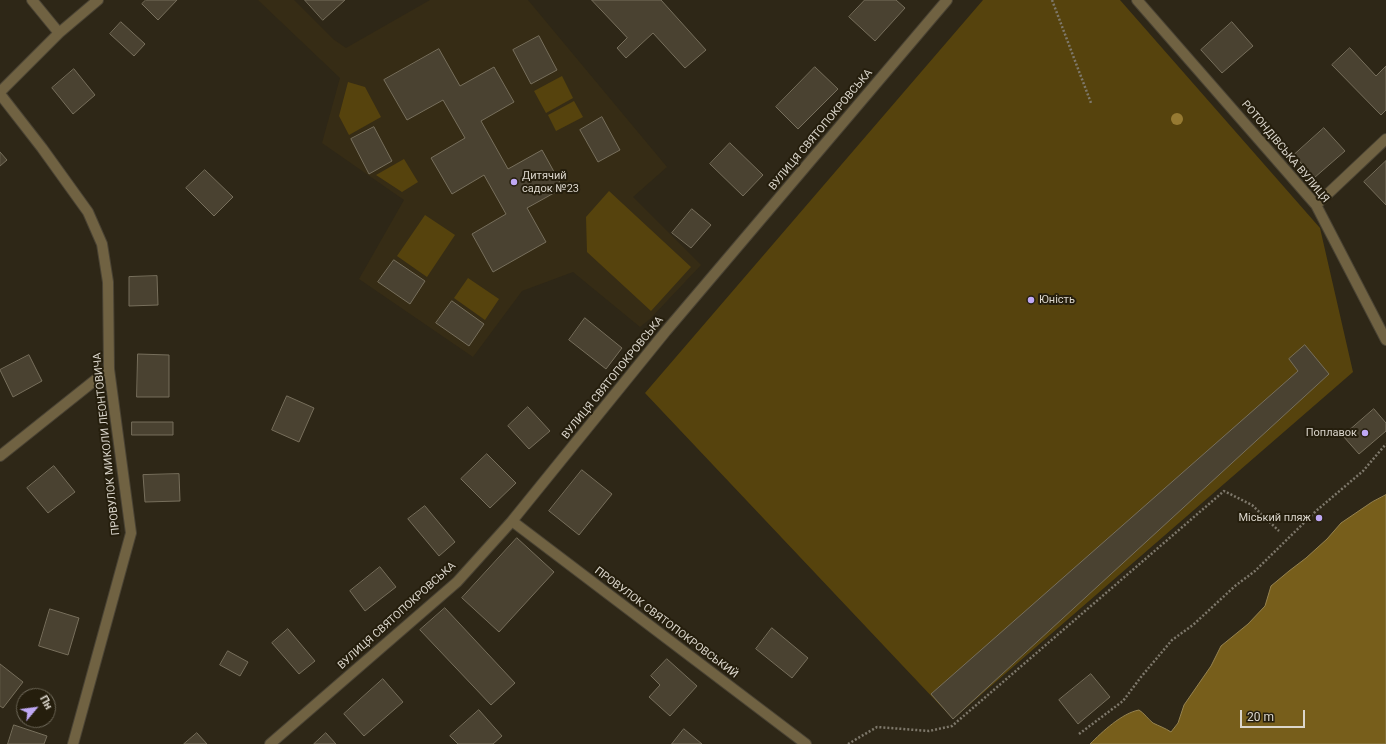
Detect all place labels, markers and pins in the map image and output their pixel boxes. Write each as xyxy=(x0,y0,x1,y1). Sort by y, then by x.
place label: Дитячий садок №23 xyxy=(522,169,579,195)
marker: Дитячий садок №23 xyxy=(509,177,519,187)
place label: Юність xyxy=(1039,293,1075,307)
marker: Юність xyxy=(1026,295,1036,305)
place label: Поплавок xyxy=(1306,426,1357,440)
marker: Поплавок xyxy=(1360,428,1370,438)
place label: Міський пляж xyxy=(1238,511,1311,525)
marker: Міський пляж xyxy=(1314,513,1324,523)

